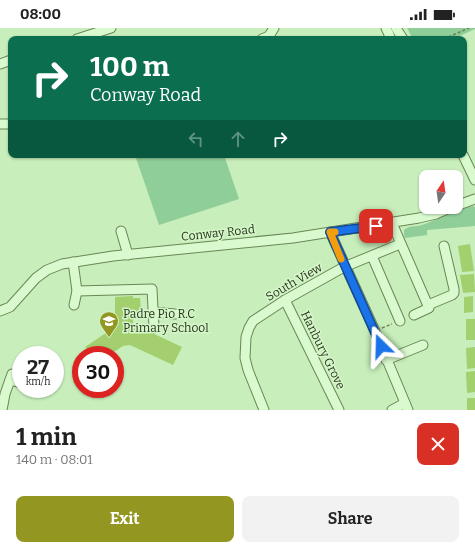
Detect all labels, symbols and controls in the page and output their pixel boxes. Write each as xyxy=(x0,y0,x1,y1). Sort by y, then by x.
text: 08:00 xyxy=(20,5,61,23)
text: 100 m xyxy=(90,50,169,83)
icon: right xyxy=(24,52,76,104)
text: Conway Road xyxy=(90,84,201,106)
icon: left xyxy=(185,128,207,150)
icon: ahead xyxy=(227,128,249,150)
icon: right xyxy=(269,128,291,150)
north arrow xyxy=(419,170,463,214)
map controls xyxy=(419,170,463,214)
pin xyxy=(359,209,393,243)
icon: arrive xyxy=(365,215,387,237)
street label: Conway Road xyxy=(180,222,256,244)
street label: South View xyxy=(263,260,325,304)
place label: Padre Pio R.C Primary School xyxy=(123,307,209,335)
street label: Hanbury Grove xyxy=(298,309,348,391)
school or university icon: Padre Pio R.C Primary School xyxy=(98,310,120,338)
position arrow xyxy=(360,325,402,367)
speed limit sign: 30 xyxy=(72,346,124,398)
text: 27 xyxy=(27,355,49,379)
text: km/h xyxy=(26,376,50,388)
text: 1 min xyxy=(16,423,77,451)
button: close xyxy=(417,423,459,465)
text: 140 m · 08:01 xyxy=(16,452,93,467)
button: Exit xyxy=(16,496,234,542)
button: Share xyxy=(242,496,459,542)

